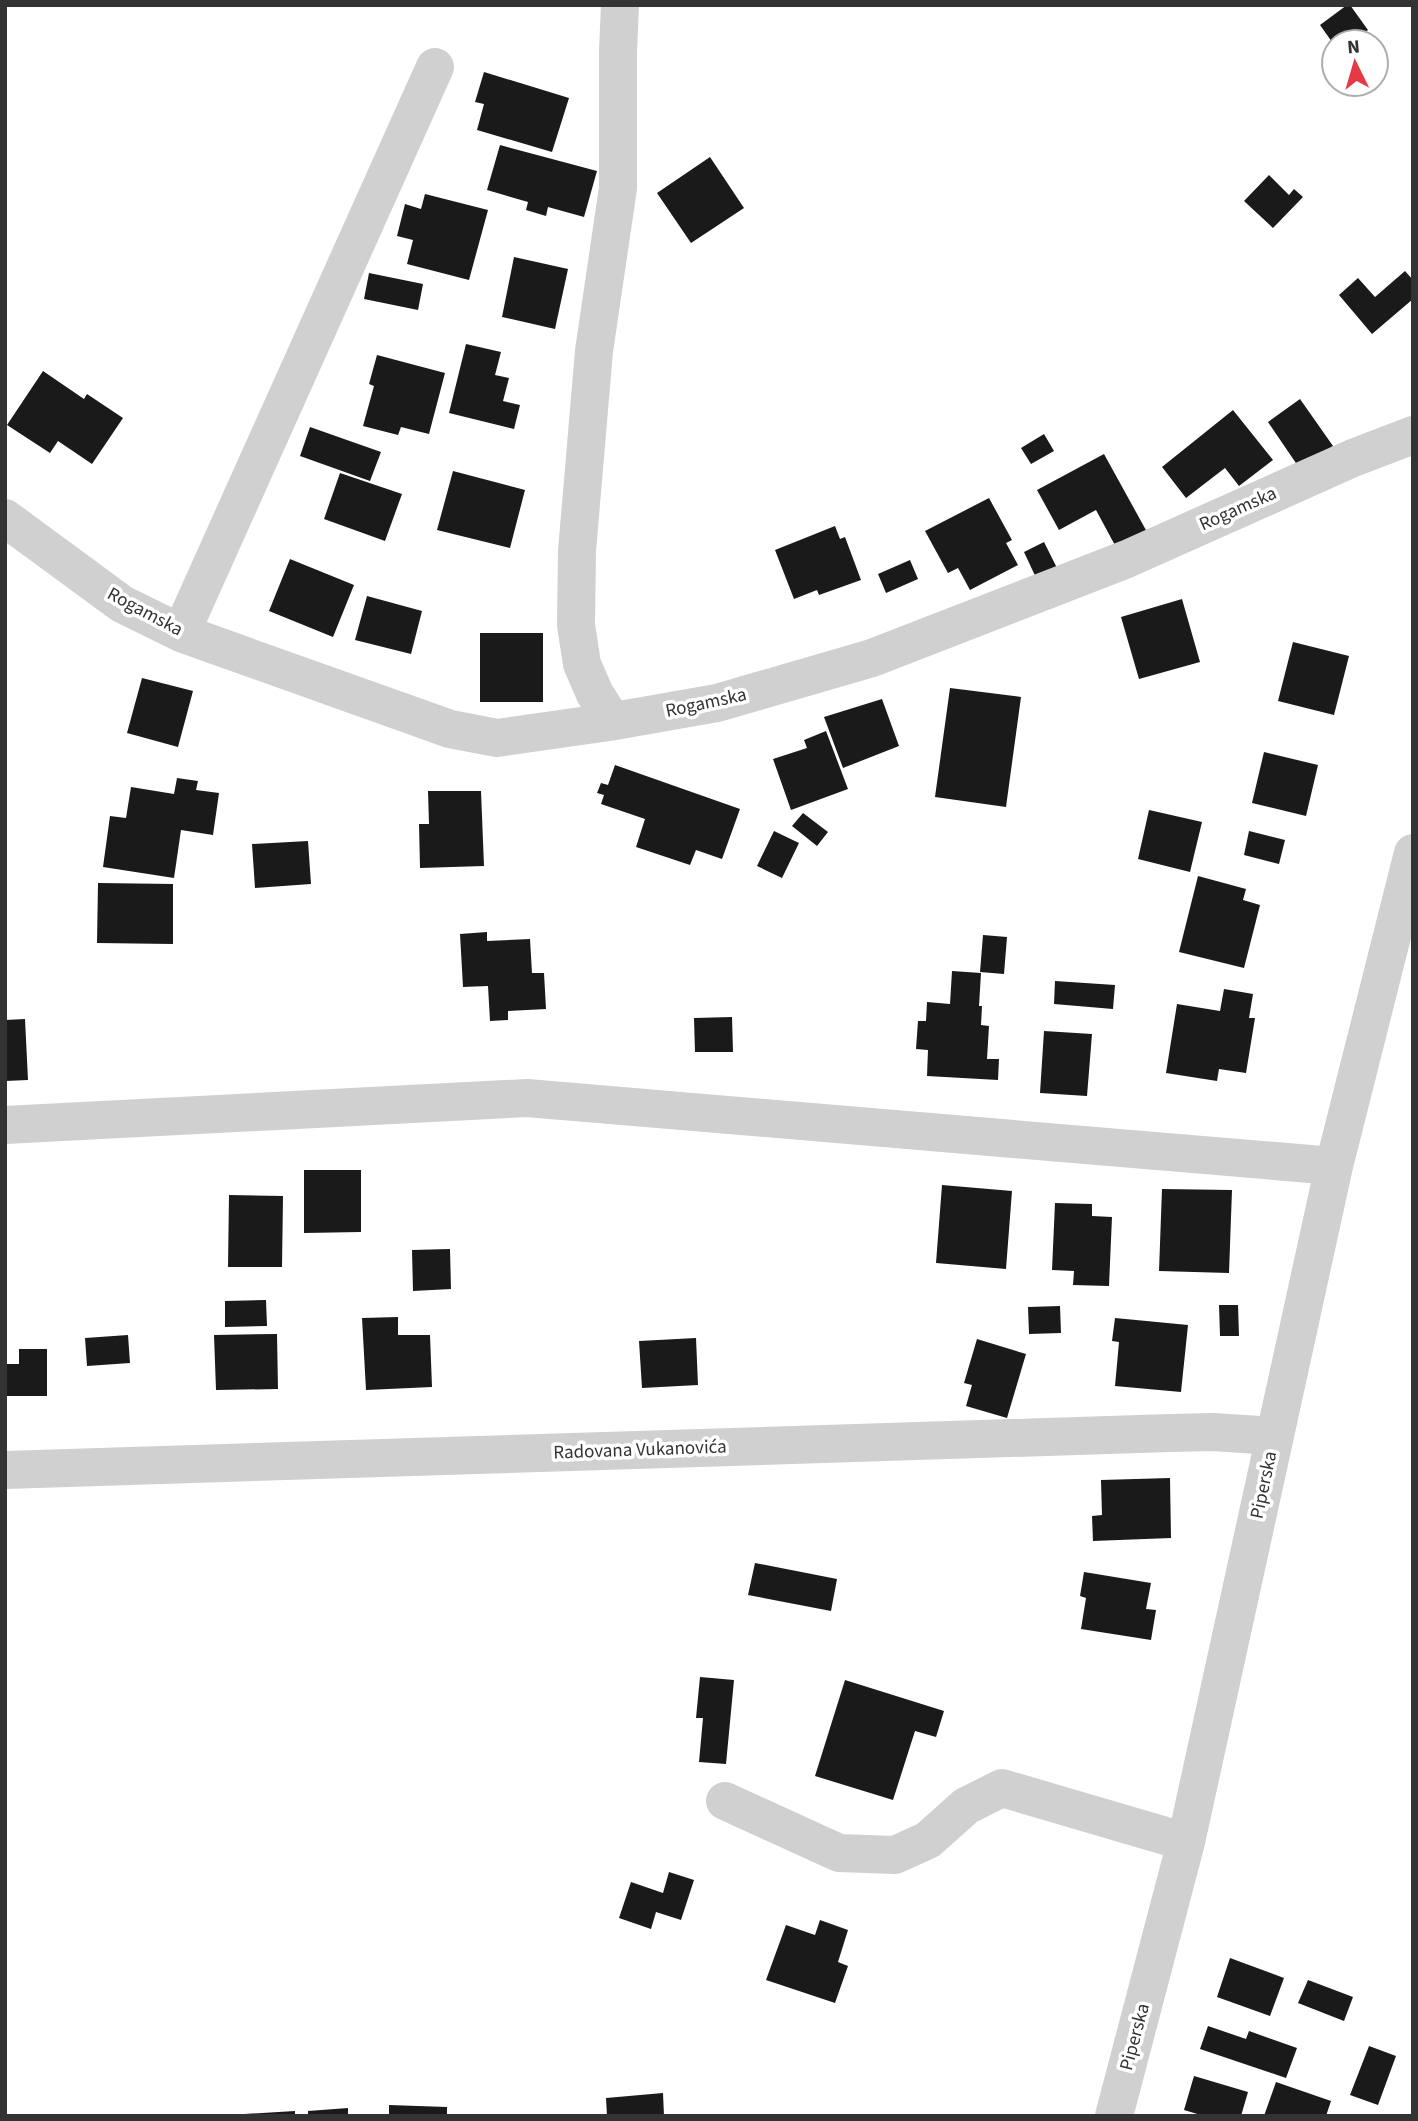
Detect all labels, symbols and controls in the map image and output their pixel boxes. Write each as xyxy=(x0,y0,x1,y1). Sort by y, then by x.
north arrow xyxy=(1320,28,1390,98)
text: N xyxy=(1346,34,1361,62)
street label: Rogamska xyxy=(1195,480,1281,538)
street label: Rogamska xyxy=(102,581,188,643)
street label: Rogamska xyxy=(663,681,749,725)
street label: Radovana Vukanovića xyxy=(553,1433,727,1467)
street label: Piperska xyxy=(1244,1449,1284,1521)
street label: Piperska xyxy=(1113,2000,1157,2074)

